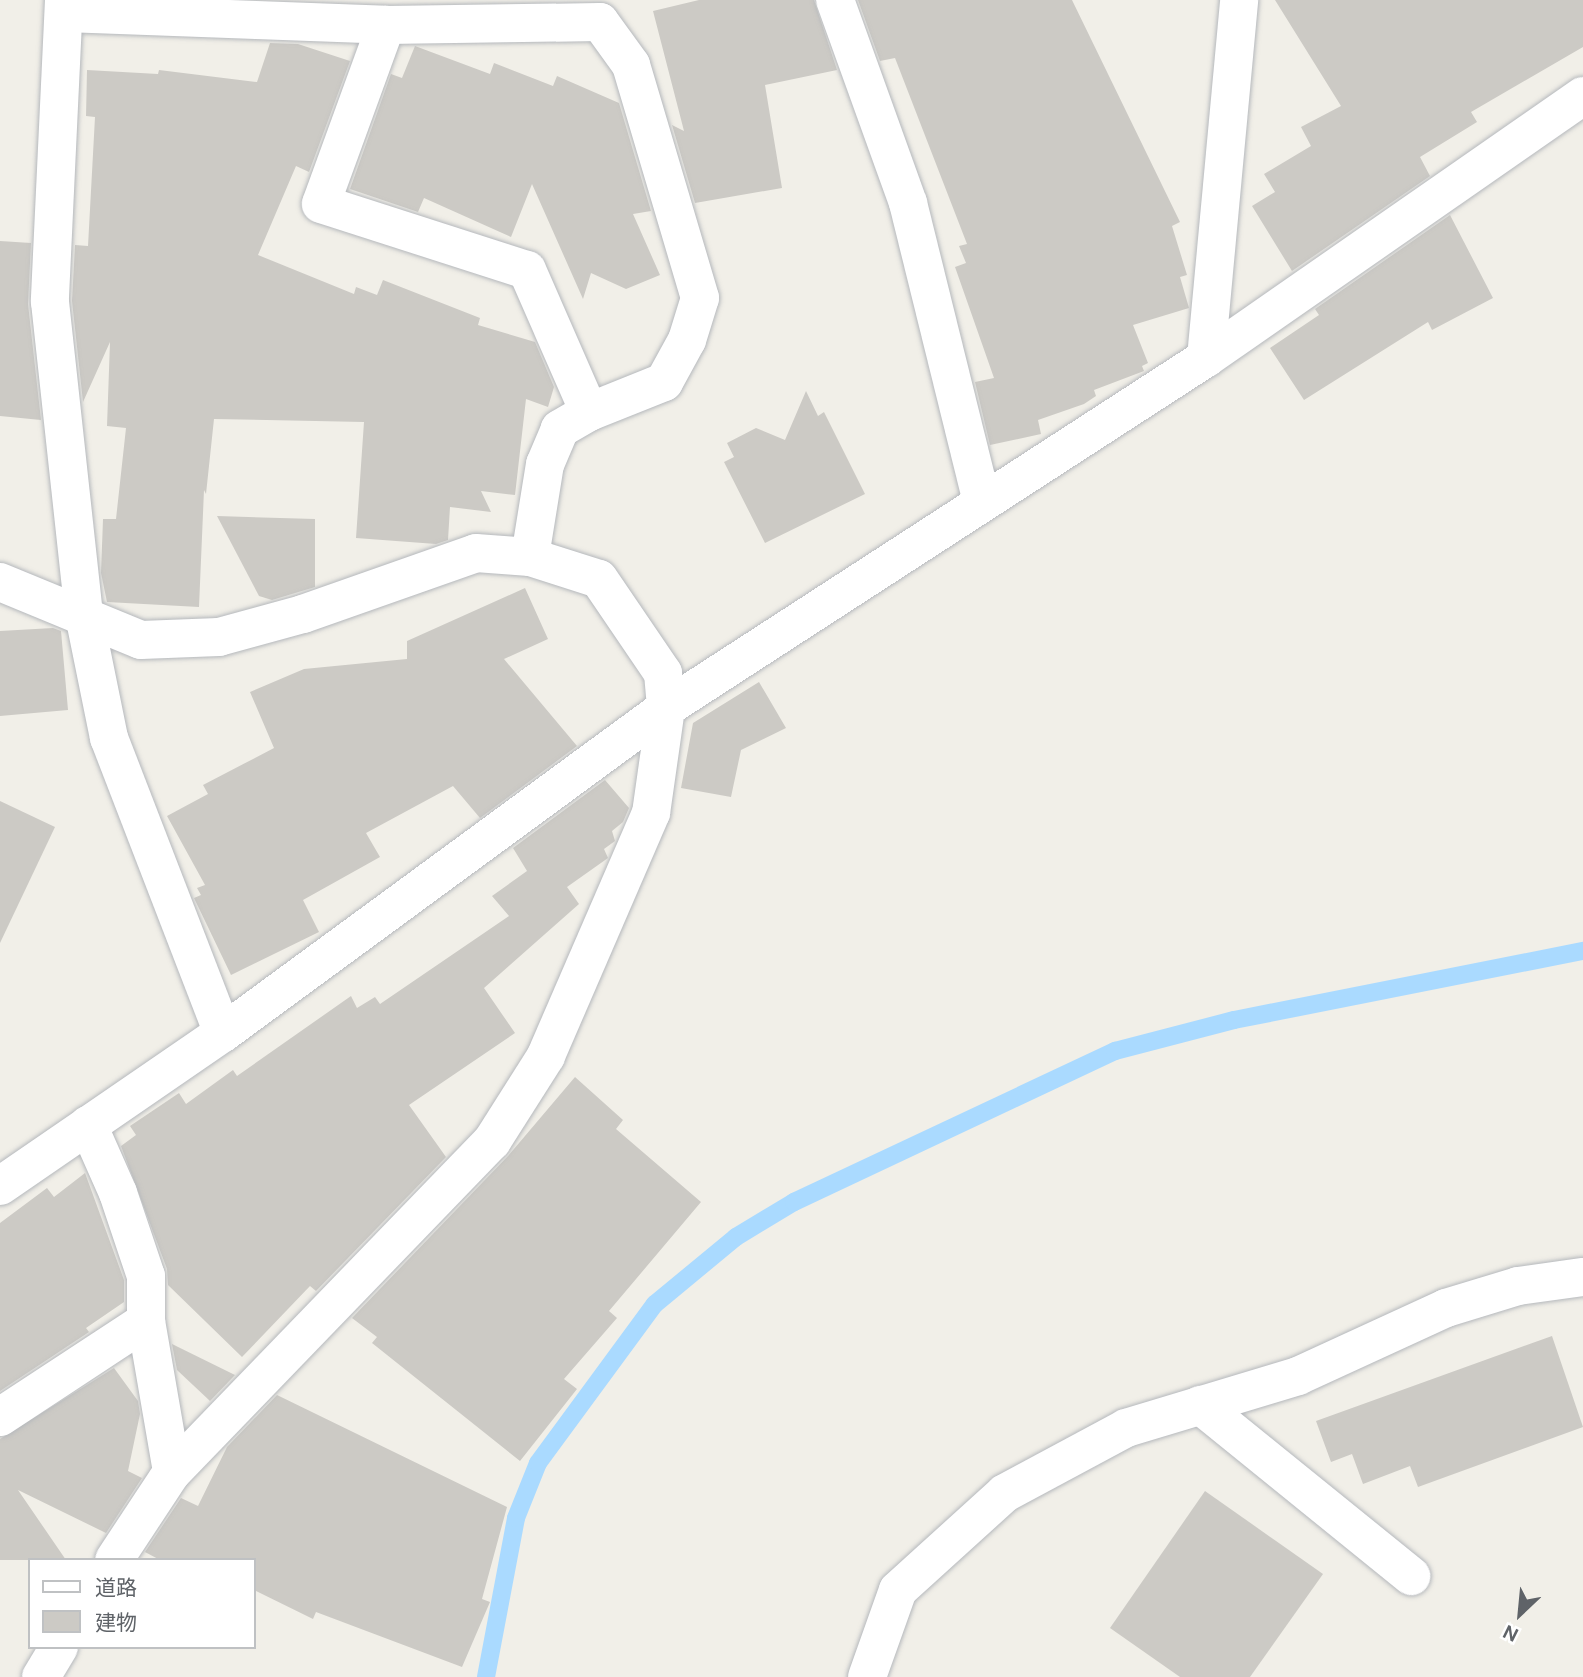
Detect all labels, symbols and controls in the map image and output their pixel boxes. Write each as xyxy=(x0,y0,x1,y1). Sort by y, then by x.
legend xyxy=(28,1558,256,1649)
text: 道路 xyxy=(95,1574,137,1602)
north arrow xyxy=(1485,1579,1555,1649)
text: 建物 xyxy=(95,1609,137,1637)
text: N xyxy=(1499,1619,1522,1648)

